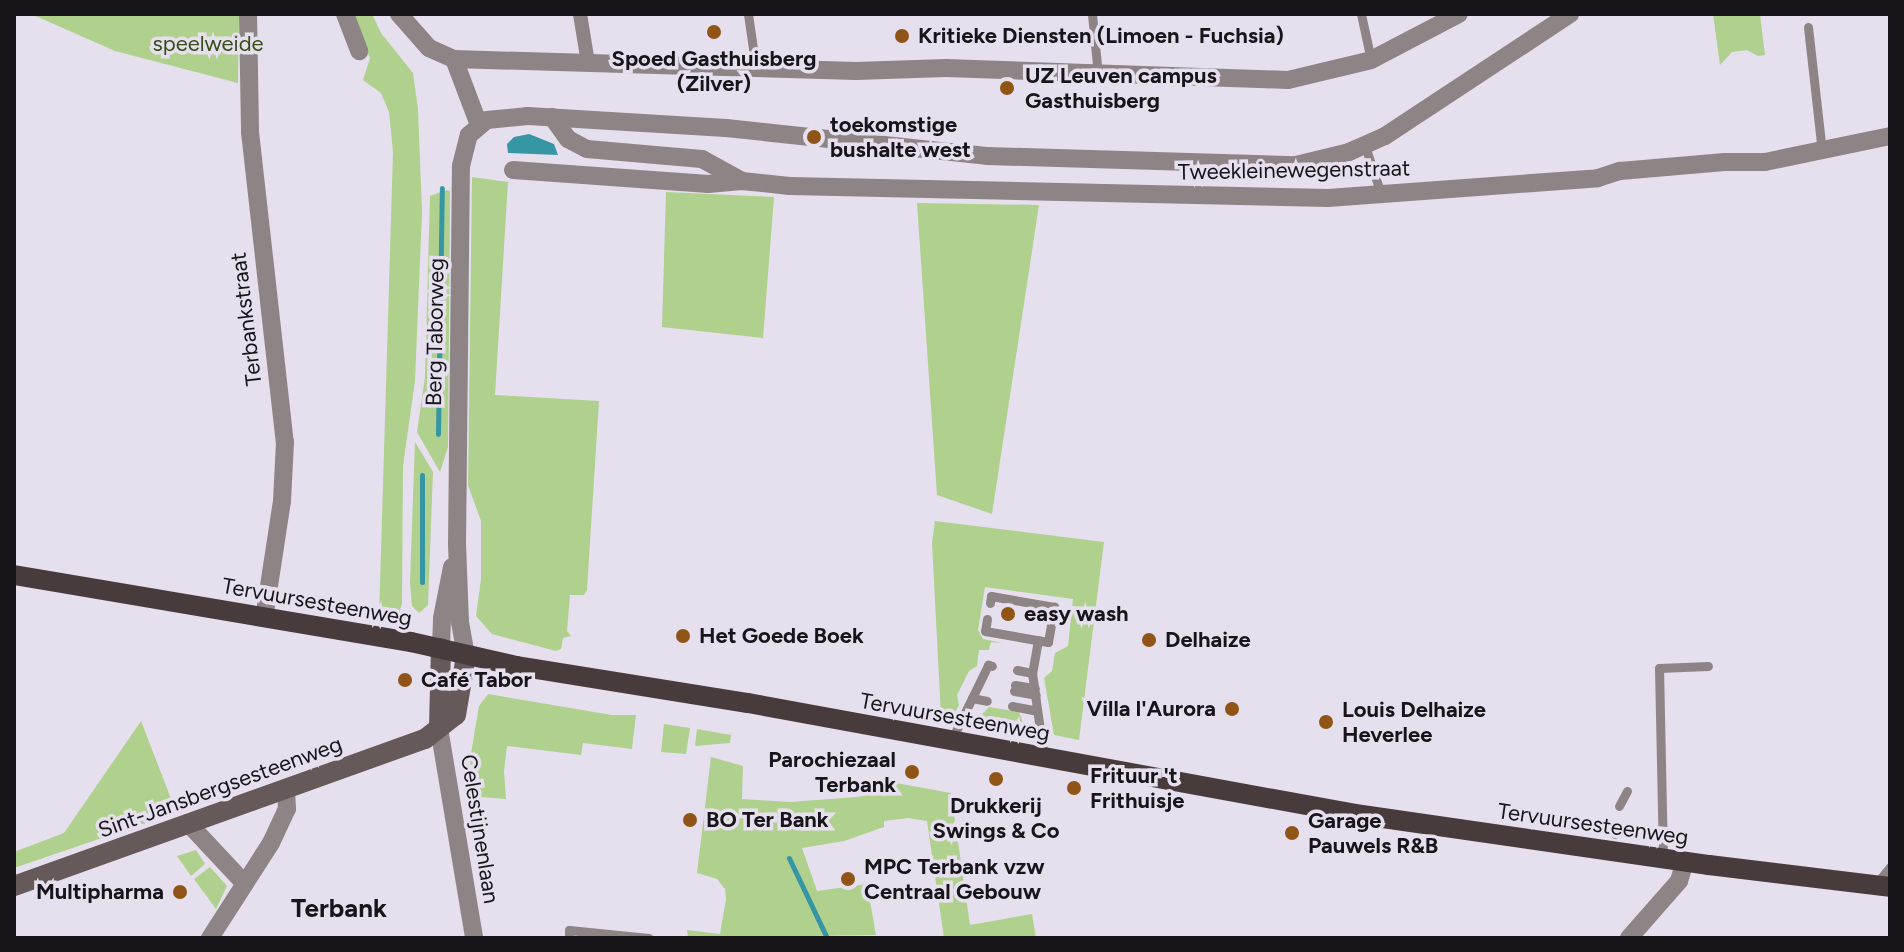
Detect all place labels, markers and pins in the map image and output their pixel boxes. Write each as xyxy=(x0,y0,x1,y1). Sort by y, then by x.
marker: Spoed Gasthuisberg (Zilver) xyxy=(705,23,723,41)
place label: Kritieke Diensten (Limoen - Fuchsia) xyxy=(918,23,1284,49)
marker: Kritieke Diensten (Limoen - Fuchsia) xyxy=(893,27,911,45)
place label: Spoed Gasthuisberg (Zilver) xyxy=(612,45,816,96)
place label: UZ Leuven campus Gasthuisberg xyxy=(1025,62,1217,114)
marker: UZ Leuven campus Gasthuisberg xyxy=(996,77,1018,99)
place label: toekomstige bushalte west xyxy=(830,111,971,162)
marker: toekomstige bushalte west xyxy=(805,128,823,146)
place label: easy wash xyxy=(1024,601,1129,627)
marker: easy wash xyxy=(999,605,1017,623)
place label: Het Goede Boek xyxy=(699,623,864,649)
marker: Het Goede Boek xyxy=(674,627,692,645)
place label: Delhaize xyxy=(1165,627,1251,653)
marker: Delhaize xyxy=(1140,631,1158,649)
place label: Café Tabor xyxy=(421,667,532,693)
marker: Café Tabor xyxy=(396,671,414,689)
place label: Villa l'Aurora xyxy=(1086,696,1216,722)
place label: Louis Delhaize Heverlee xyxy=(1342,696,1486,748)
marker: Villa l'Aurora xyxy=(1223,700,1241,718)
marker: Louis Delhaize Heverlee xyxy=(1317,713,1335,731)
place label: Parochiezaal Terbank xyxy=(768,746,896,798)
place label: Frituur 't Frithuisje xyxy=(1090,762,1185,814)
marker: Parochiezaal Terbank xyxy=(903,763,921,781)
marker: Drukkerij Swings & Co xyxy=(987,770,1005,788)
marker: Frituur 't Frithuisje xyxy=(1065,779,1083,797)
place label: Drukkerij Swings & Co xyxy=(933,792,1059,844)
place label: BO Ter Bank xyxy=(706,807,829,833)
place label: Garage Pauwels R&B xyxy=(1308,807,1438,858)
marker: BO Ter Bank xyxy=(681,811,699,829)
marker: Garage Pauwels R&B xyxy=(1283,824,1301,842)
place label: MPC Terbank vzw Centraal Gebouw xyxy=(864,853,1045,904)
marker: MPC Terbank vzw Centraal Gebouw xyxy=(839,870,857,888)
place label: Multipharma xyxy=(36,879,164,905)
marker: Multipharma xyxy=(171,883,189,901)

